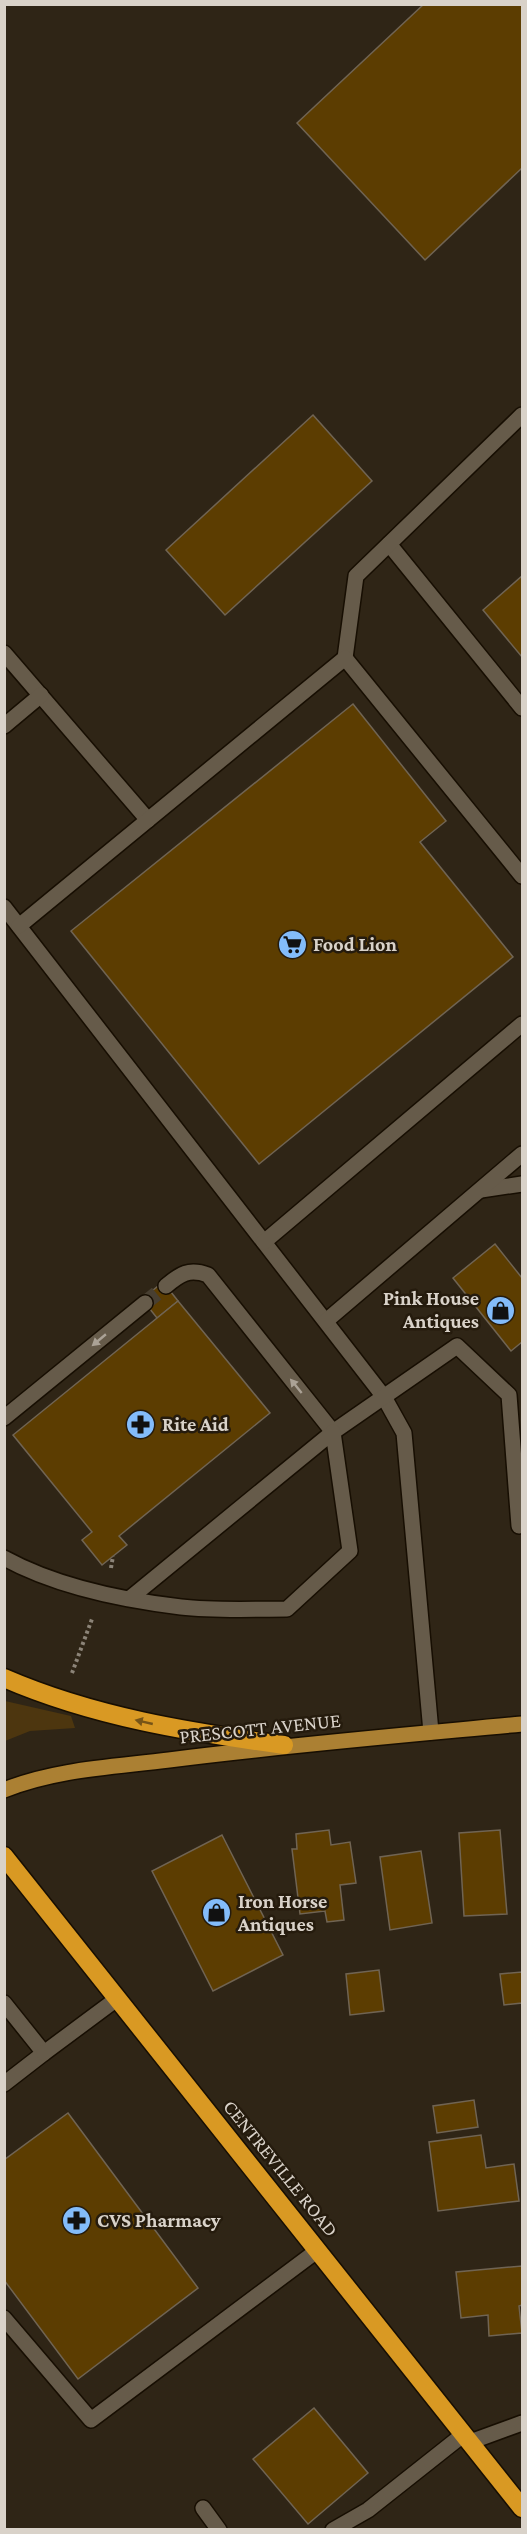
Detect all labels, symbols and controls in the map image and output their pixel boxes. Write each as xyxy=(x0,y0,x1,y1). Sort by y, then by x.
supermarket icon: Food Lion xyxy=(276,928,308,960)
place label: Food Lion xyxy=(313,933,397,955)
place label: Pink House Antiques xyxy=(383,1287,479,1332)
shop icon: Pink House Antiques xyxy=(484,1294,516,1326)
one-way arrow xyxy=(92,1333,107,1346)
one-way arrow xyxy=(291,1379,303,1394)
pharmacy icon: Rite Aid xyxy=(125,1408,157,1440)
place label: Rite Aid xyxy=(162,1413,229,1435)
street label: PRESCOTT AVENUE xyxy=(178,1709,342,1747)
one-way arrow xyxy=(134,1717,153,1727)
place label: Iron Horse Antiques xyxy=(237,1890,327,1935)
shop icon: Iron Horse Antiques xyxy=(201,1897,233,1929)
street label: CENTREVILLE ROAD xyxy=(219,2095,343,2241)
pharmacy icon: CVS Pharmacy xyxy=(60,2204,92,2236)
place label: CVS Pharmacy xyxy=(97,2209,221,2231)

